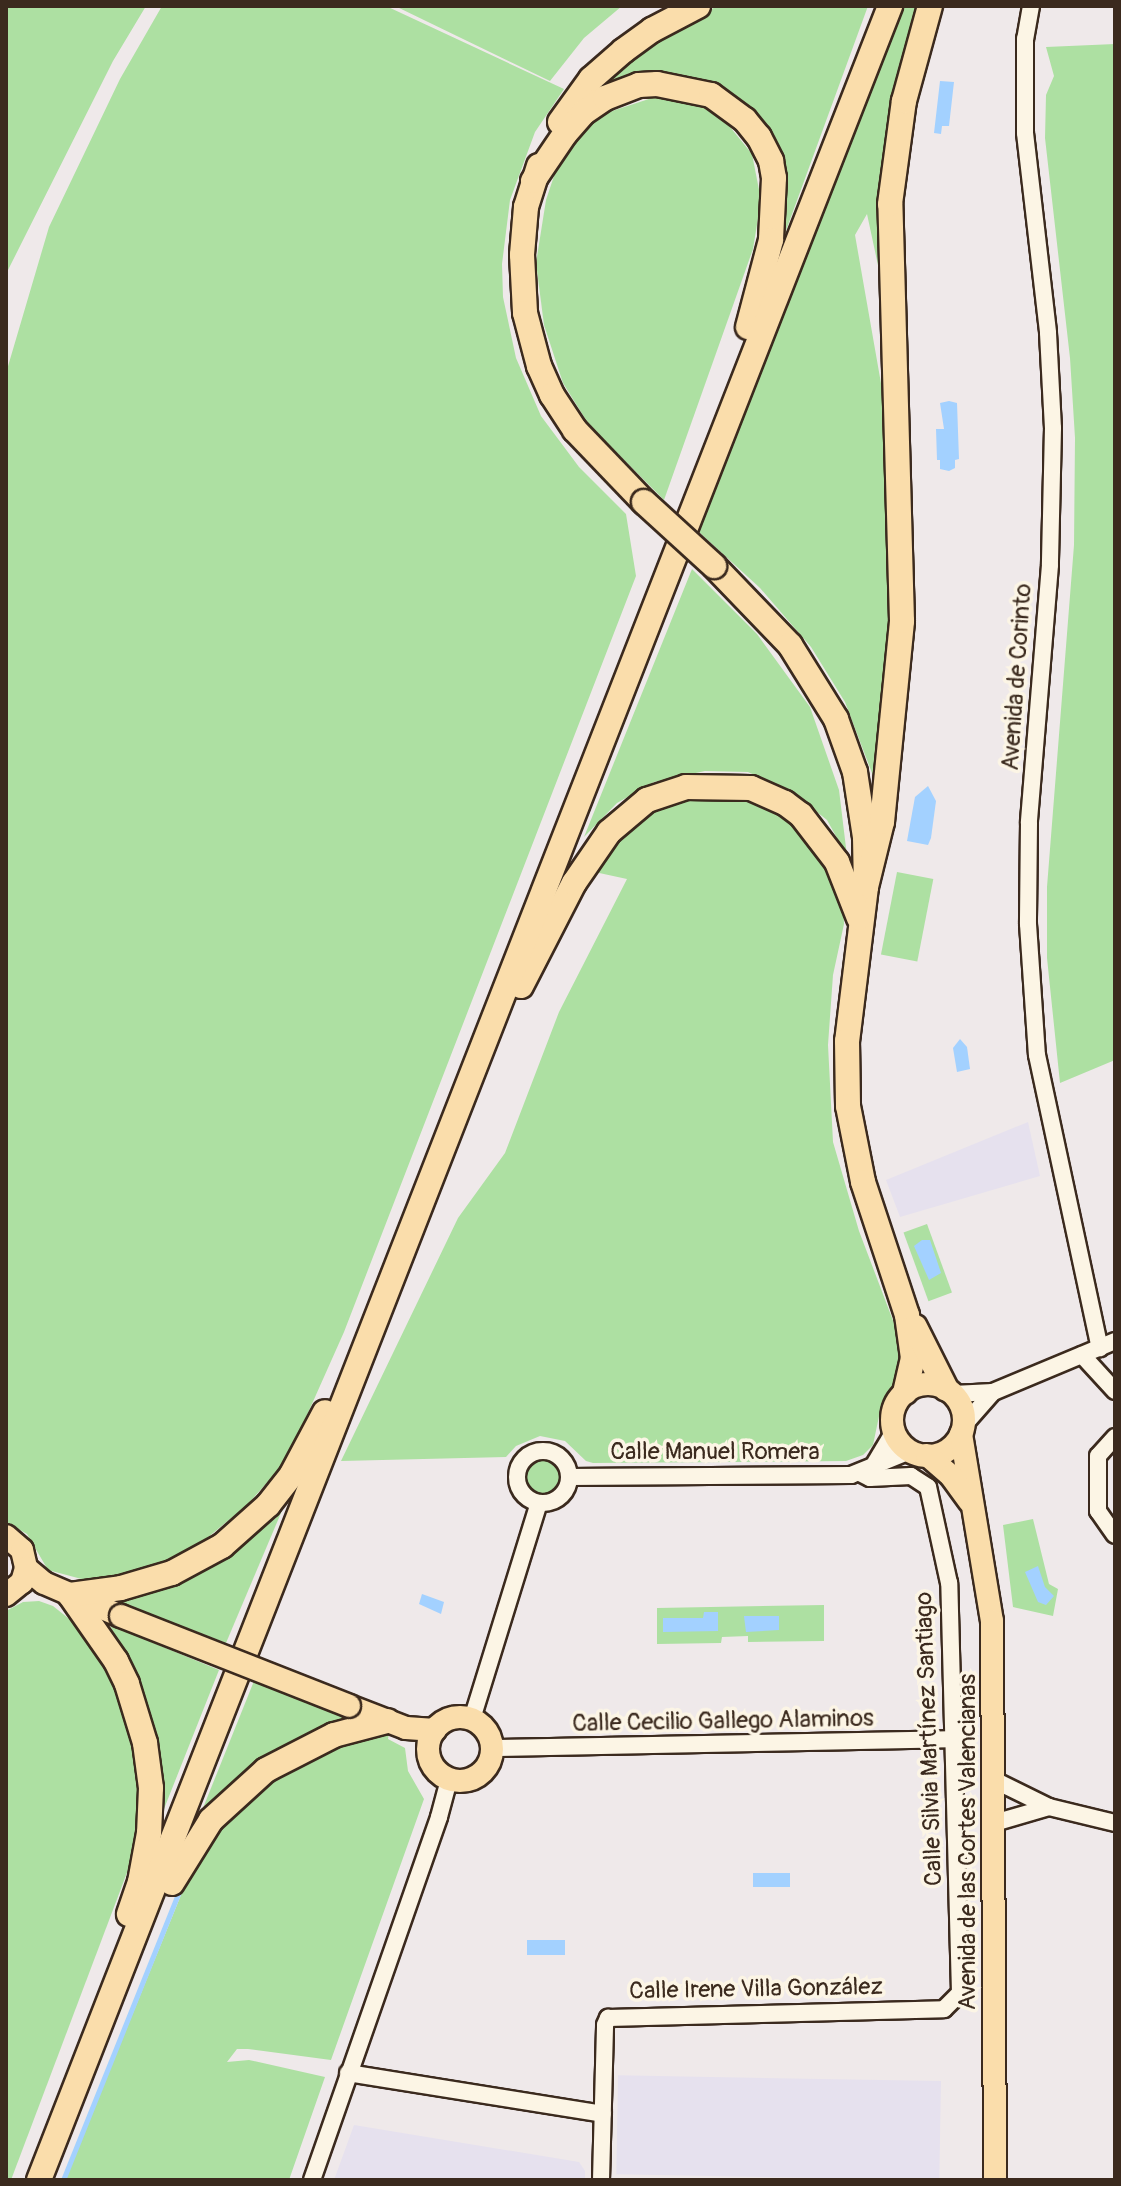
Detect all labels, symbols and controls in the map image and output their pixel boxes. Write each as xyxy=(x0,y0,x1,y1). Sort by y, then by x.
street label: Avenida de Corinto xyxy=(996,582,1038,772)
street label: Calle Manuel Romera xyxy=(610,1438,820,1466)
street label: Calle Silvia Martínez Santiago xyxy=(909,1591,949,1887)
street label: Avenida de las Cortes Valencianas xyxy=(954,1674,982,2010)
street label: Calle Cecilio Gallego Alaminos xyxy=(572,1704,874,1738)
street label: Calle Irene Villa González xyxy=(629,1972,883,2006)

